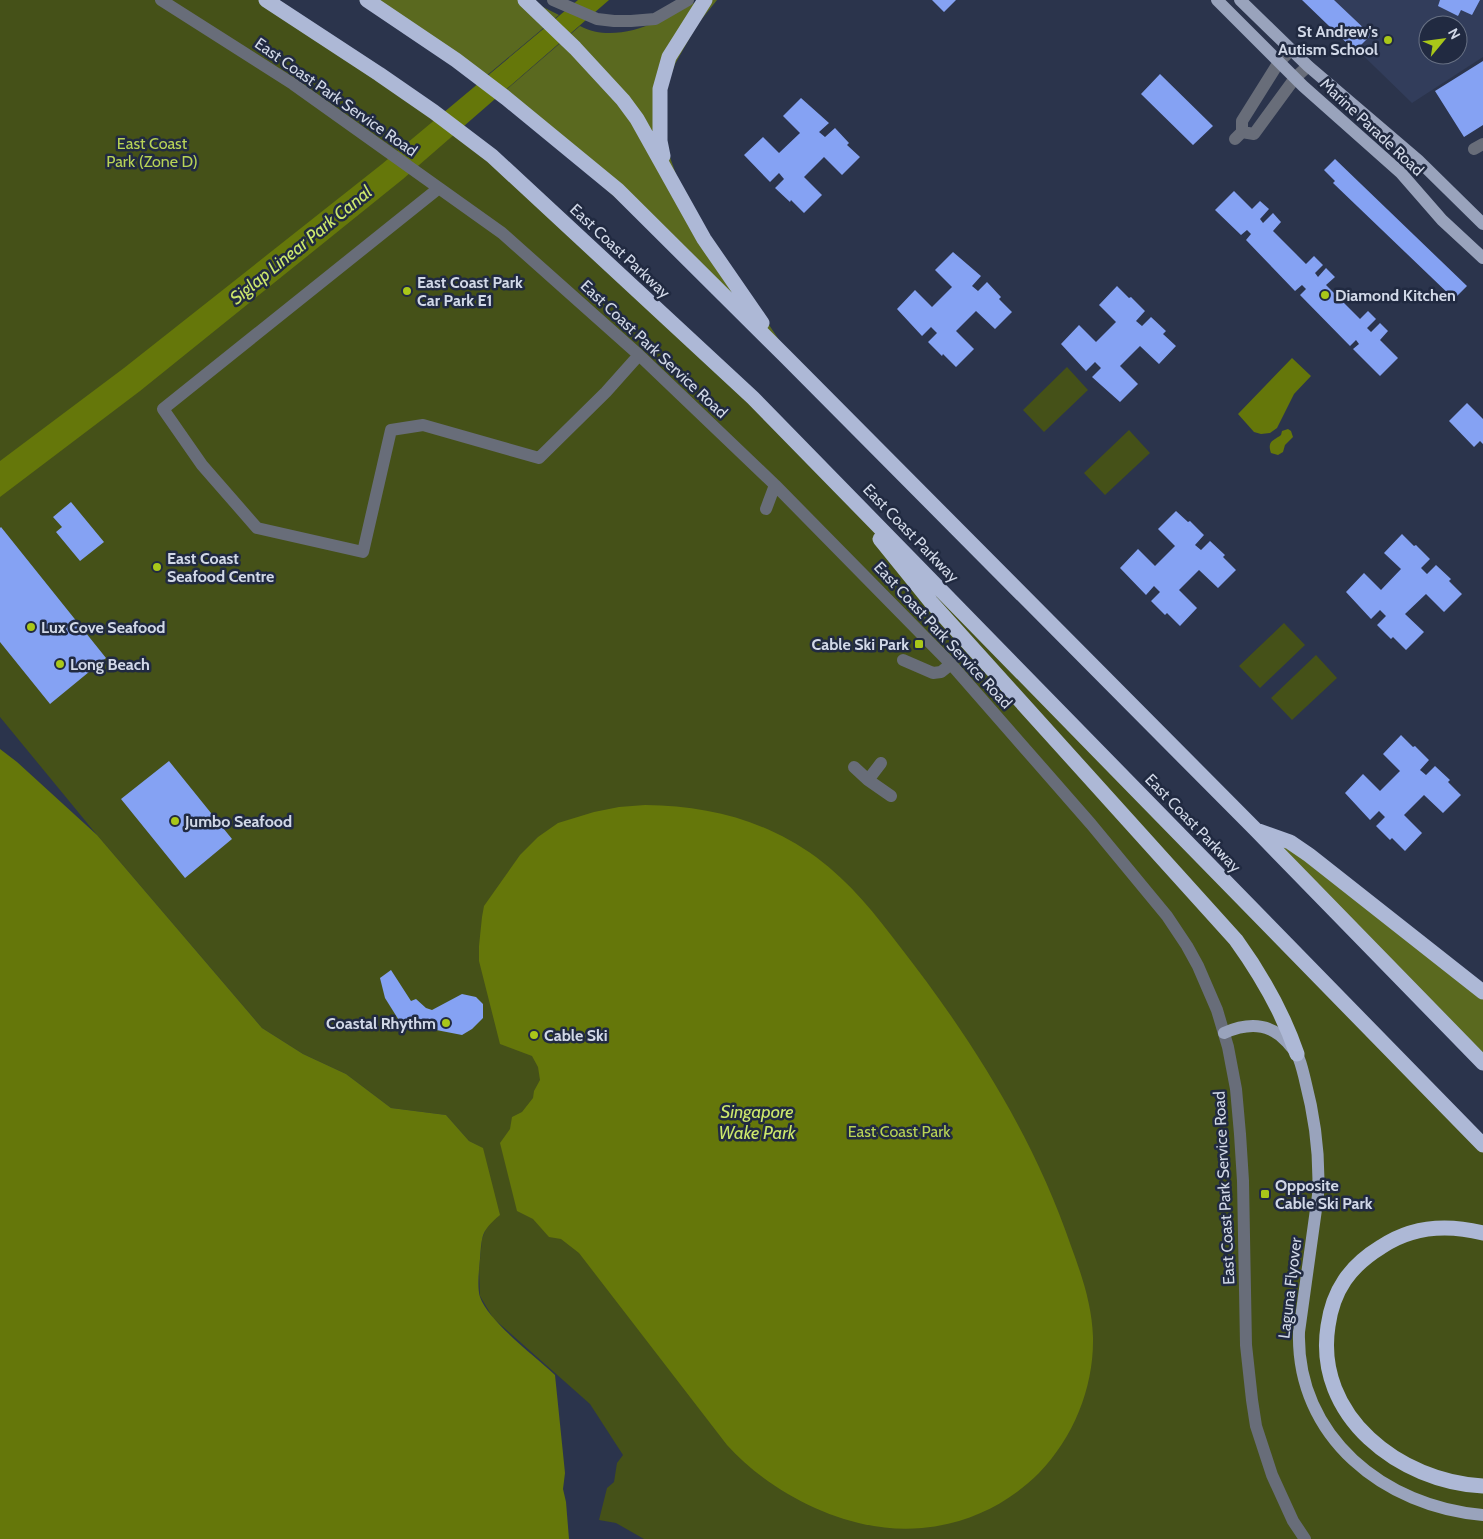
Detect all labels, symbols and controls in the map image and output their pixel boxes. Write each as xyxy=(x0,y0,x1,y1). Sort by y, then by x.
north arrow xyxy=(1418,15,1468,65)
place label: St Andrew's Autism School xyxy=(1278,22,1378,59)
text: N xyxy=(1444,25,1465,42)
street label: East Coast Park Service Road xyxy=(251,34,421,160)
marker: St Andrew's Autism School xyxy=(1382,34,1394,46)
street label: Marine Parade Road xyxy=(1316,74,1428,180)
park label: East Coast Park (Zone D) xyxy=(106,134,198,171)
water label: Siglap Linear Park Canal xyxy=(225,180,377,309)
street label: East Coast Parkway xyxy=(566,200,674,302)
place label: East Coast Park Car Park E1 xyxy=(417,273,523,310)
street label: East Coast Park Service Road xyxy=(577,276,731,422)
marker: East Coast Park Car Park E1 xyxy=(401,285,413,297)
place label: Diamond Kitchen xyxy=(1335,286,1456,305)
marker: Diamond Kitchen xyxy=(1319,289,1331,301)
street label: East Coast Parkway xyxy=(859,480,963,586)
place label: East Coast Seafood Centre xyxy=(167,549,274,586)
street label: East Coast Park Service Road xyxy=(870,558,1016,712)
marker: East Coast Seafood Centre xyxy=(151,561,163,573)
place label: Lux Cove Seafood xyxy=(41,618,166,637)
marker: Lux Cove Seafood xyxy=(25,621,37,633)
place label: Cable Ski Park xyxy=(811,635,909,654)
marker: Cable Ski Park xyxy=(913,638,925,650)
place label: Long Beach xyxy=(70,655,150,674)
marker: Long Beach xyxy=(54,658,66,670)
street label: East Coast Parkway xyxy=(1141,770,1245,876)
place label: Jumbo Seafood xyxy=(184,812,292,831)
marker: Jumbo Seafood xyxy=(169,815,181,827)
place label: Coastal Rhythm xyxy=(326,1014,436,1033)
marker: Coastal Rhythm xyxy=(440,1017,452,1029)
place label: Cable Ski xyxy=(544,1026,608,1045)
marker: Cable Ski xyxy=(528,1029,540,1041)
street label: East Coast Park Service Road xyxy=(1209,1091,1239,1285)
water label: Singapore Wake Park xyxy=(719,1101,797,1144)
park label: East Coast Park xyxy=(848,1122,951,1141)
place label: Opposite Cable Ski Park xyxy=(1275,1176,1373,1213)
marker: Opposite Cable Ski Park xyxy=(1259,1188,1271,1200)
street label: Laguna Flyover xyxy=(1274,1235,1306,1340)

